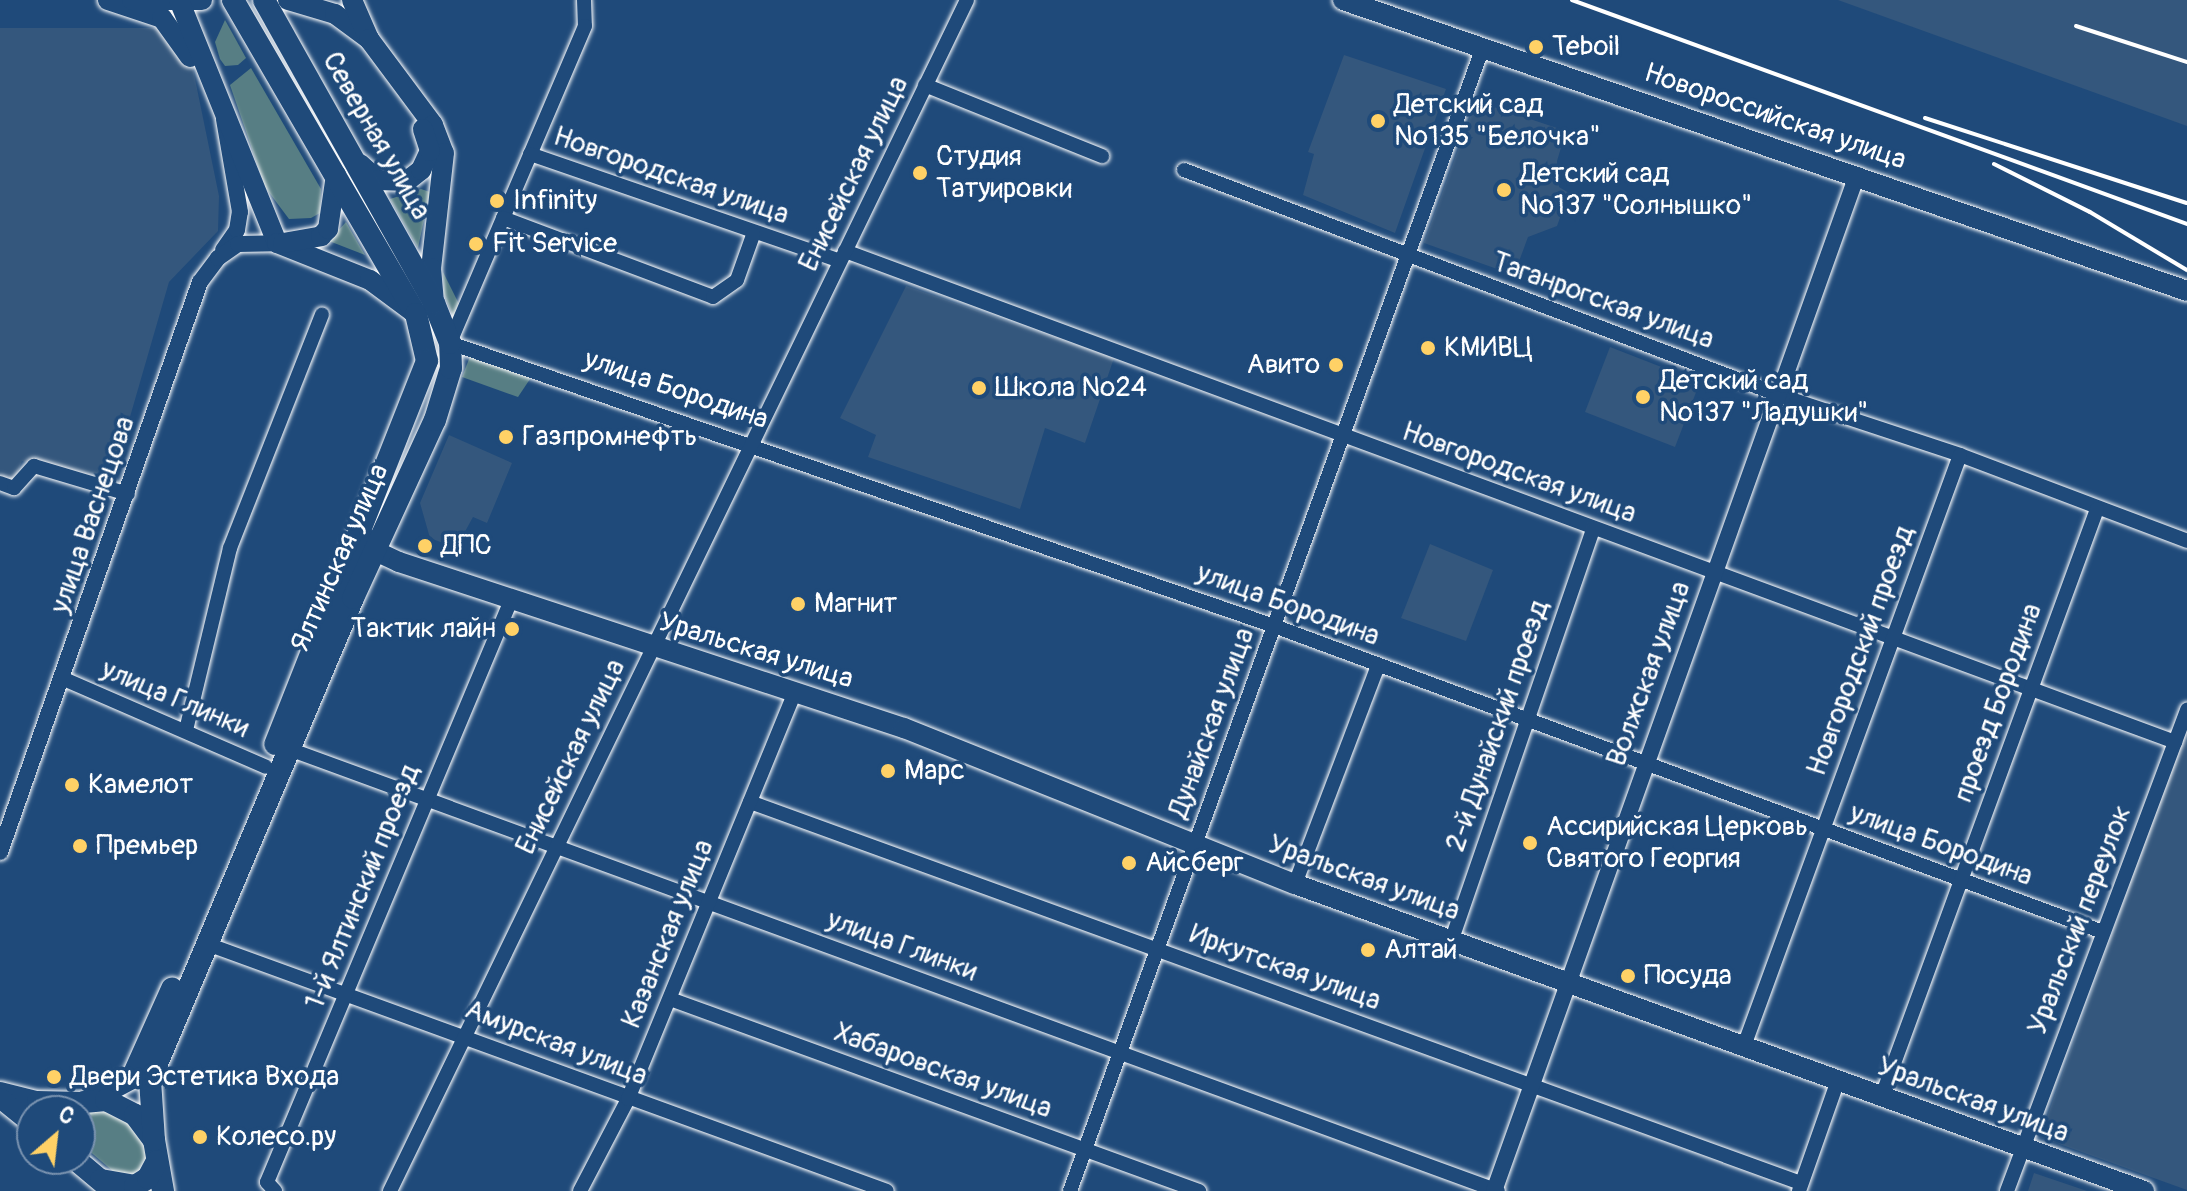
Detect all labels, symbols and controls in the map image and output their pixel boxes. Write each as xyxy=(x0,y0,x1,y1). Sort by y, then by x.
place label: Teboil xyxy=(1552,30,1620,64)
marker: Teboil xyxy=(1527,38,1545,56)
street label: Северная улица xyxy=(314,46,438,226)
street label: Новороссийская улица xyxy=(1640,56,1910,178)
street label: Енисейская улица xyxy=(792,71,916,277)
place label: Детский сад №135 "Белочка" xyxy=(1394,88,1600,154)
marker: Детский сад №135 "Белочка" xyxy=(1369,112,1387,130)
street label: Новгородская улица xyxy=(549,120,793,232)
place label: Студия Татуировки xyxy=(936,140,1072,206)
place label: Детский сад №137 "Солнышко" xyxy=(1520,157,1752,223)
marker: Студия Татуировки xyxy=(911,164,929,182)
marker: Детский сад №137 "Солнышко" xyxy=(1495,181,1513,199)
place label: Infinity xyxy=(513,184,597,218)
marker: Infinity xyxy=(488,192,506,210)
place label: Fit Service xyxy=(492,227,617,261)
marker: Fit Service xyxy=(467,235,485,253)
street label: Таганрогская улица xyxy=(1488,245,1718,357)
place label: КМИВЦ xyxy=(1444,331,1533,365)
marker: КМИВЦ xyxy=(1419,339,1437,357)
street label: улица Бородина xyxy=(580,343,772,437)
place label: Авито xyxy=(1247,348,1320,382)
marker: Авито xyxy=(1327,356,1345,374)
place label: Детский сад №137 "Ладушки" xyxy=(1659,364,1868,430)
place label: Школа №24 xyxy=(995,371,1147,405)
marker: Школа №24 xyxy=(970,379,988,397)
marker: Детский сад №137 "Ладушки" xyxy=(1634,388,1652,406)
street label: улица Васнецова xyxy=(44,412,142,618)
street label: Новгородская улица xyxy=(1397,415,1641,531)
place label: Газпромнефть xyxy=(522,420,697,454)
marker: Газпромнефть xyxy=(497,428,515,446)
street label: Ялтинская улица xyxy=(284,459,396,657)
street label: Новгородский проезд xyxy=(1800,521,1922,781)
place label: ДПС xyxy=(441,529,492,563)
marker: ДПС xyxy=(416,537,434,555)
street label: улица Бородина xyxy=(1192,556,1384,654)
street label: Волжская улица xyxy=(1600,577,1698,771)
place label: Магнит xyxy=(814,587,897,621)
marker: Магнит xyxy=(789,595,807,613)
street label: 2-й Дунайский проезд xyxy=(1439,596,1557,856)
street label: проезд Бородина xyxy=(1946,599,2050,807)
street label: Уральская улица xyxy=(655,606,857,696)
place label: Тактик лайн xyxy=(351,612,496,646)
marker: Тактик лайн xyxy=(503,620,521,638)
street label: Дунайская улица xyxy=(1162,623,1262,823)
street label: улица Глинки xyxy=(96,653,254,745)
street label: Енисейская улица xyxy=(509,654,633,860)
place label: Марс xyxy=(904,754,965,788)
street label: 1-й Ялтинский проезд xyxy=(299,760,427,1014)
marker: Марс xyxy=(879,762,897,780)
place label: Камелот xyxy=(88,768,193,802)
marker: Камелот xyxy=(63,776,81,794)
street label: улица Бородина xyxy=(1845,796,2037,894)
street label: Уральский переулок xyxy=(2021,801,2139,1039)
place label: Ассирийская Церковь Святого Георгия xyxy=(1546,810,1808,876)
street label: Уральская улица xyxy=(1264,828,1464,928)
place label: Премьер xyxy=(96,829,198,863)
marker: Ассирийская Церковь Святого Георгия xyxy=(1521,834,1539,852)
street label: Казанская улица xyxy=(615,835,721,1033)
marker: Премьер xyxy=(71,837,89,855)
place label: Айсберг xyxy=(1145,846,1243,880)
marker: Айсберг xyxy=(1120,854,1138,872)
street label: улица Глинки xyxy=(822,903,982,989)
street label: Иркутская улица xyxy=(1185,918,1385,1018)
place label: Алтай xyxy=(1384,933,1457,967)
marker: Алтай xyxy=(1359,941,1377,959)
place label: Посуда xyxy=(1644,959,1732,993)
marker: Посуда xyxy=(1619,967,1637,985)
street label: Амурская улица xyxy=(460,993,652,1093)
street label: Хабаровская улица xyxy=(830,1016,1056,1126)
street label: Уральская улица xyxy=(1873,1050,2073,1150)
place label: Двери Эстетика Входа xyxy=(70,1060,339,1094)
marker: Двери Эстетика Входа xyxy=(45,1068,63,1086)
north arrow xyxy=(16,1095,96,1175)
text: С xyxy=(54,1100,79,1131)
place label: Колесо.ру xyxy=(216,1120,336,1154)
marker: Колесо.ру xyxy=(191,1128,209,1146)

